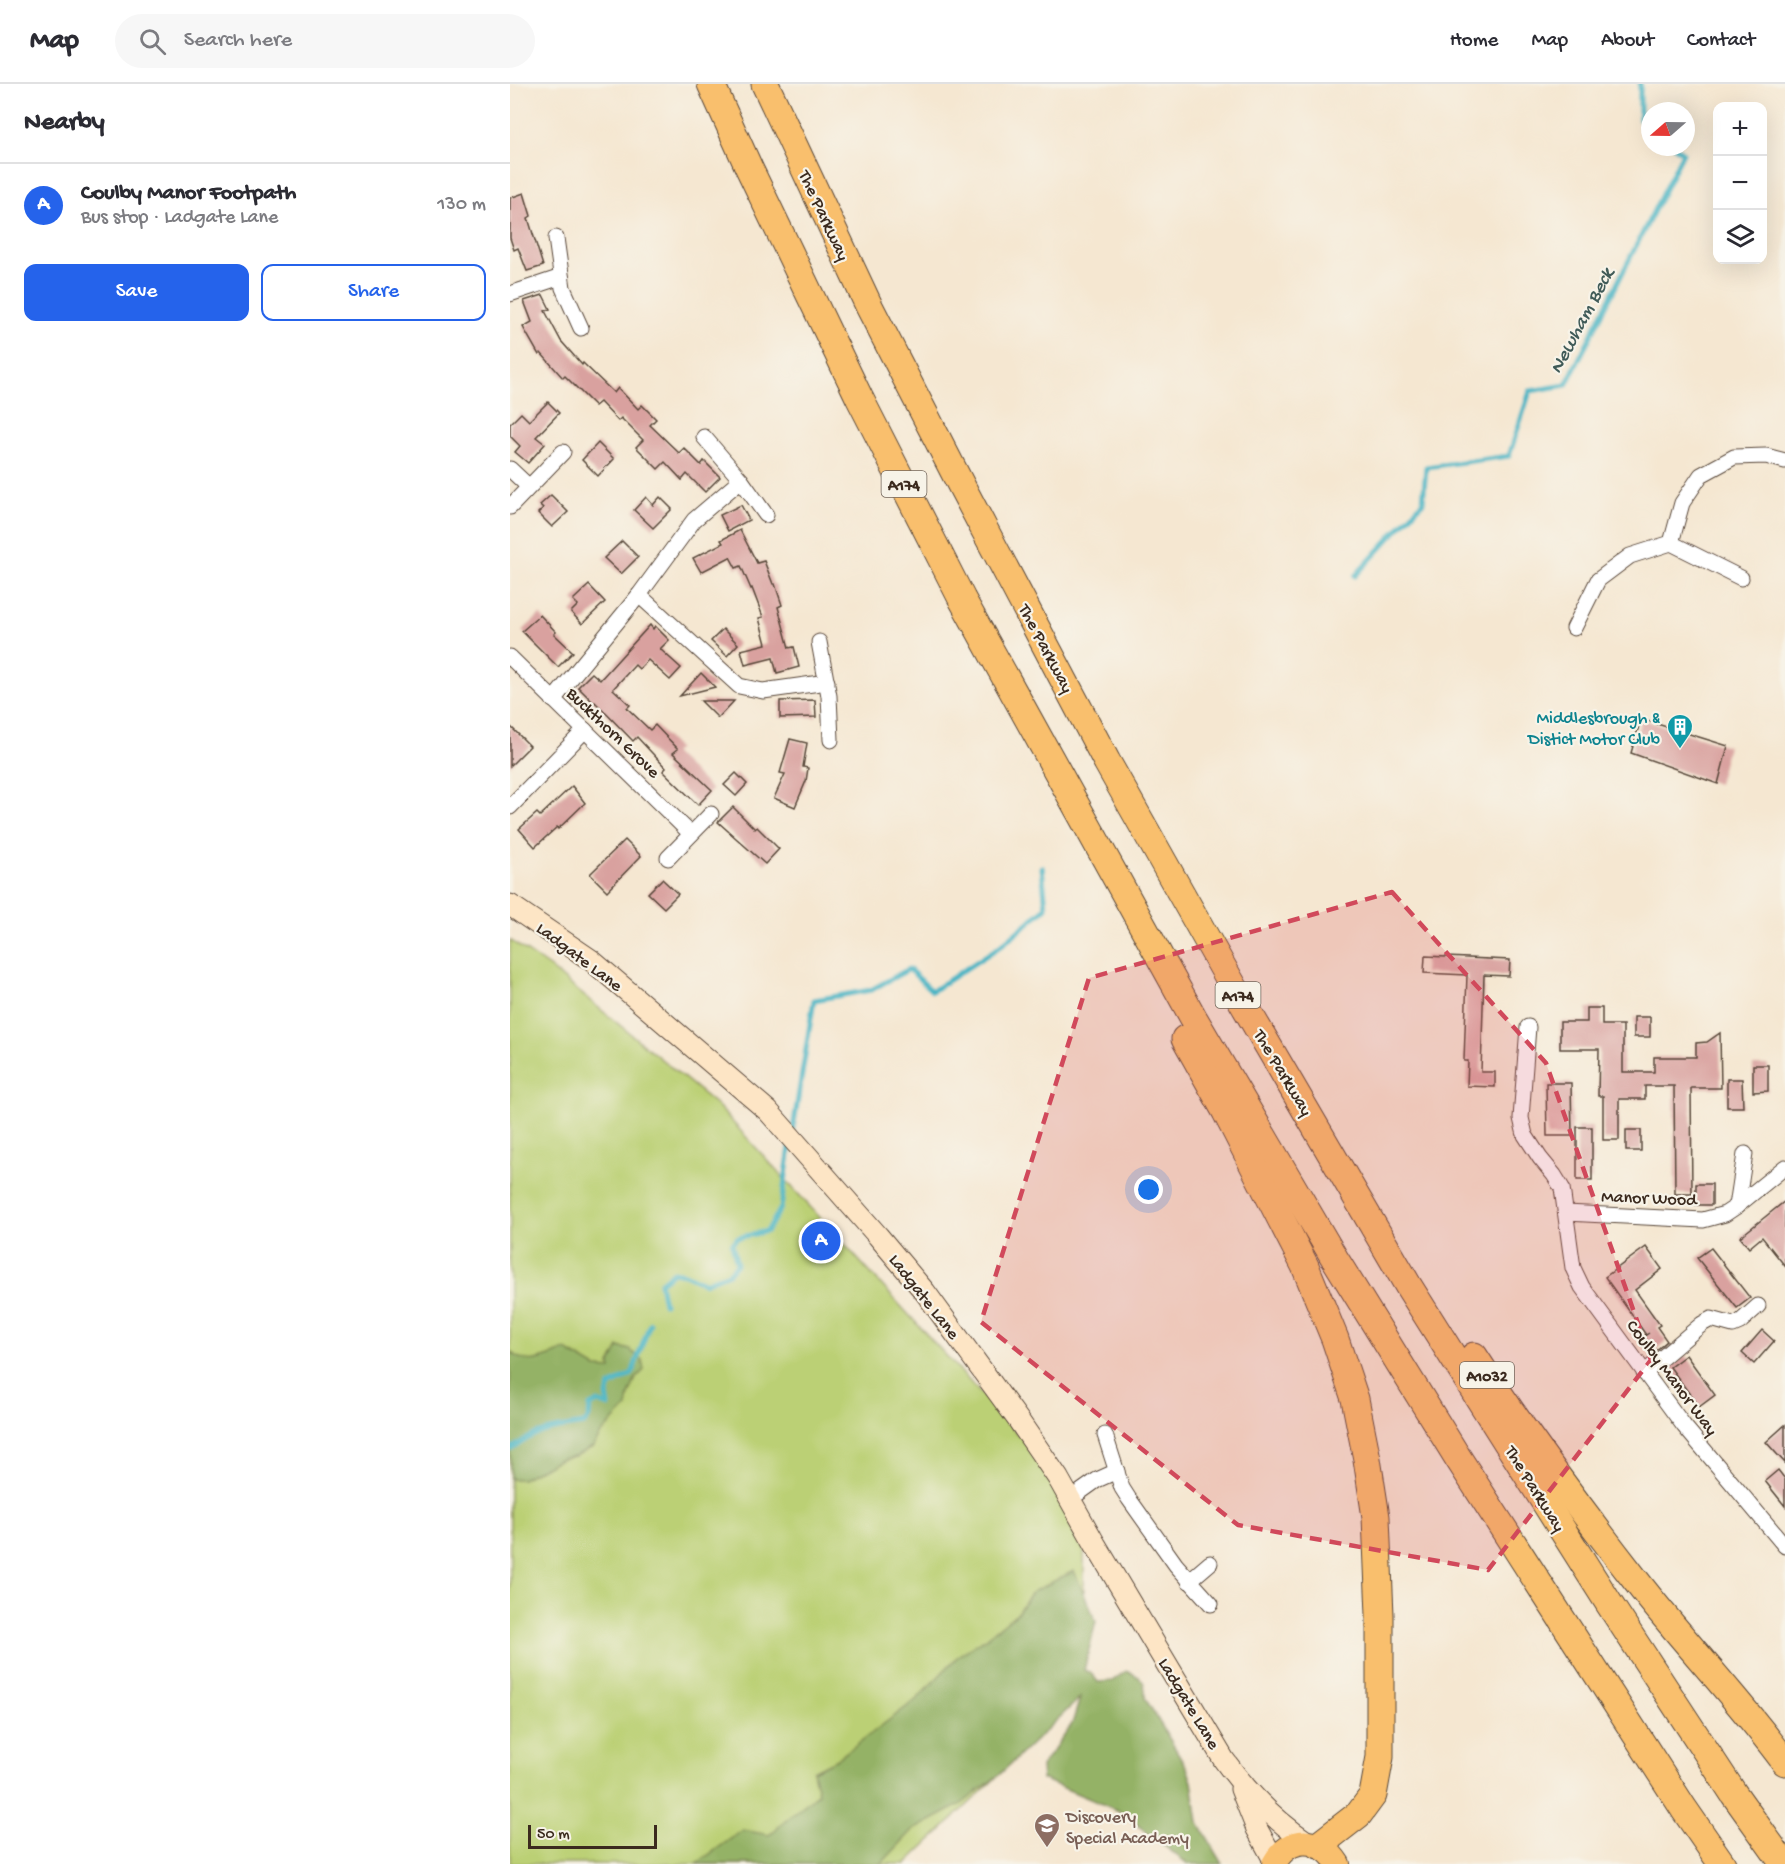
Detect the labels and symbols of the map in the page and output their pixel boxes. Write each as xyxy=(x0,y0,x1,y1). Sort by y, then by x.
north arrow xyxy=(1641,102,1695,156)
street label: The Parkway xyxy=(792,167,853,265)
water label: Newham Beck xyxy=(1546,263,1621,378)
road number: A174 xyxy=(882,471,926,497)
street label: The Parkway xyxy=(1012,600,1077,697)
street label: Buckthorn Grove xyxy=(560,683,664,784)
place label: Middlesbrough & Distict Motor Club xyxy=(1527,709,1661,751)
building icon: Middlesbrough & Distict Motor Club xyxy=(1665,712,1695,750)
street label: Ladgate Lane xyxy=(531,919,626,998)
road number: A174 xyxy=(1216,982,1260,1008)
street label: The Parkway xyxy=(1247,1025,1316,1120)
your location xyxy=(1134,1175,1163,1204)
street label: Manor Wood xyxy=(1601,1187,1698,1212)
pin: A xyxy=(802,1218,840,1264)
street label: Ladgate Lane xyxy=(883,1251,963,1345)
street label: Coulby Manor Way xyxy=(1621,1317,1721,1441)
road number: A1032 xyxy=(1460,1362,1514,1388)
street label: The Parkway xyxy=(1499,1442,1569,1536)
street label: Ladgate Lane xyxy=(1152,1655,1224,1754)
place label: Discovery Special Academy xyxy=(1065,1808,1189,1850)
school or university icon: Discovery Special Academy xyxy=(1032,1811,1062,1849)
scale bar xyxy=(528,1822,657,1850)

